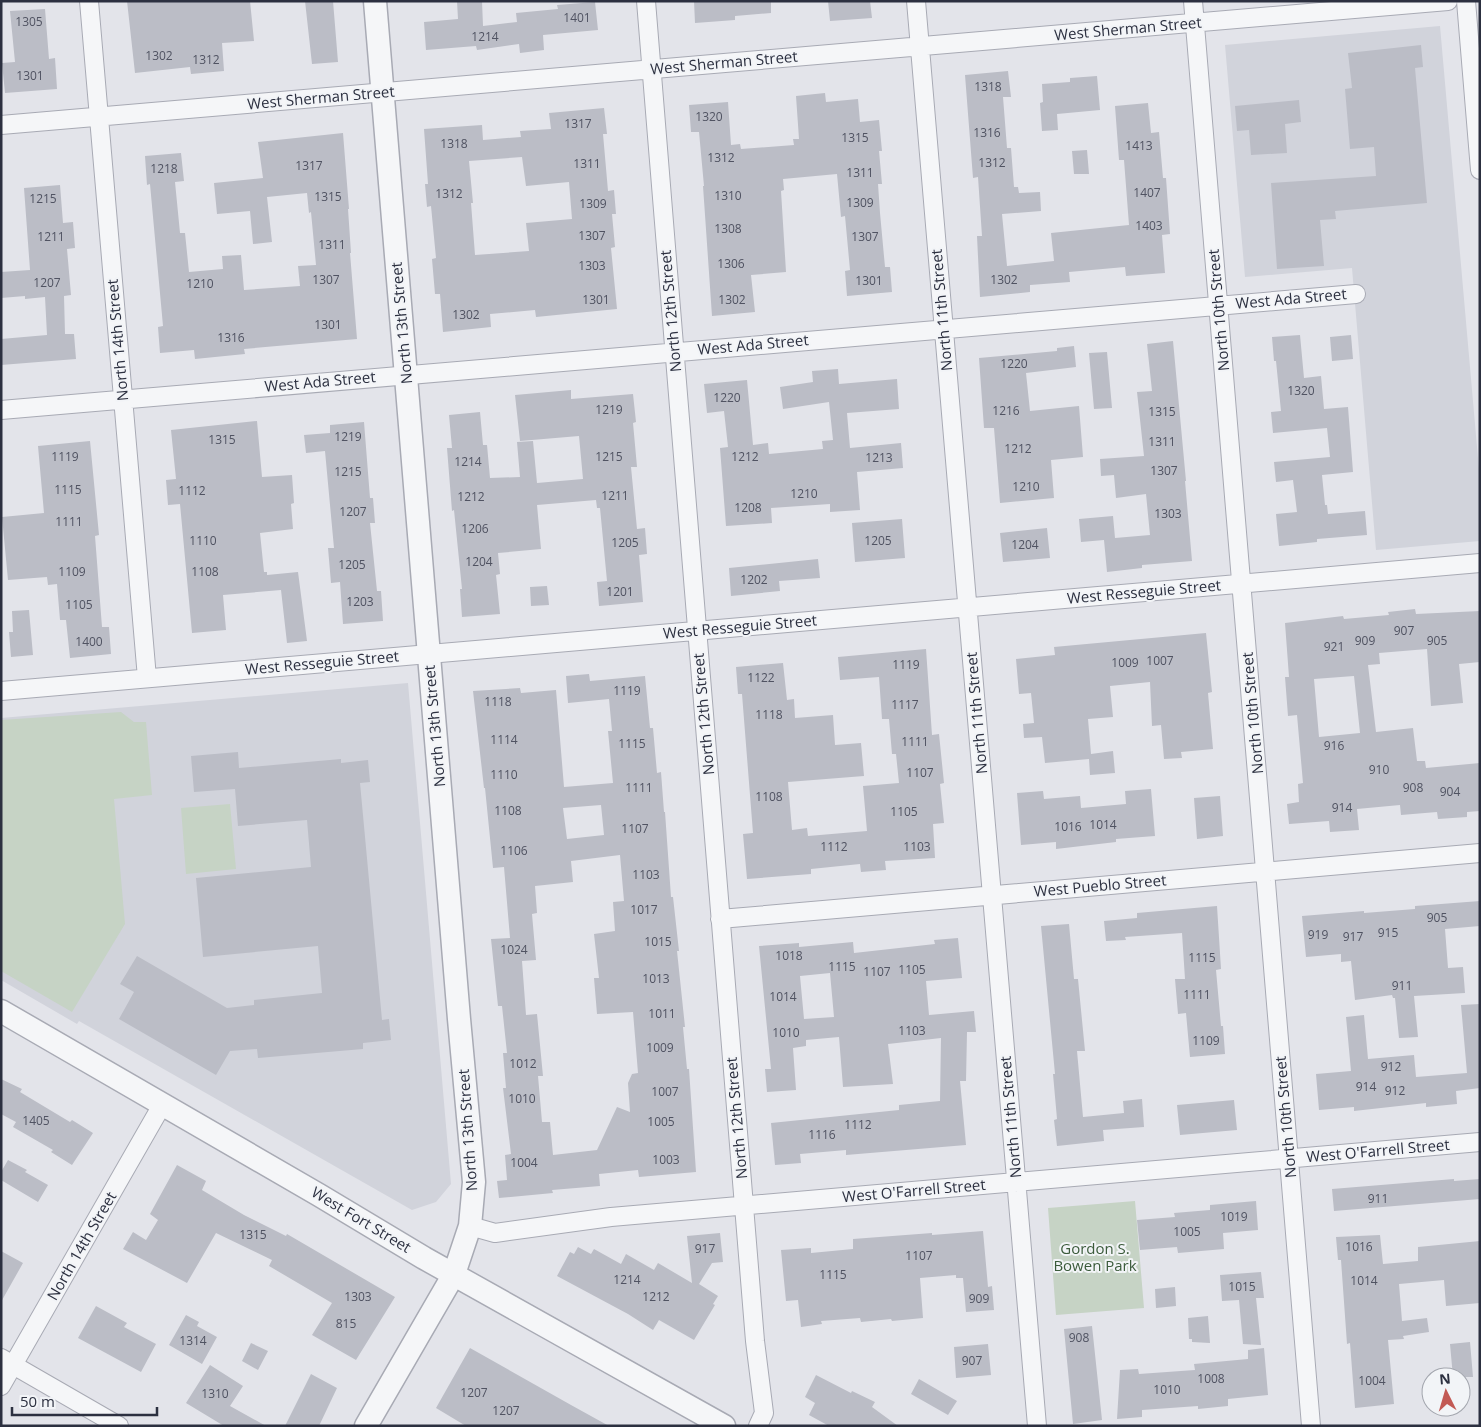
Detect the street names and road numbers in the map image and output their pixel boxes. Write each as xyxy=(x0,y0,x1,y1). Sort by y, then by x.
street label: West Sherman Street xyxy=(1053,12,1202,44)
street label: West Sherman Street xyxy=(649,46,798,78)
street label: West Sherman Street xyxy=(246,81,395,113)
street label: North 11th Street xyxy=(926,248,956,372)
street label: North 10th Street xyxy=(1203,248,1233,372)
street label: North 12th Street xyxy=(655,249,685,373)
street label: North 13th Street xyxy=(386,261,416,385)
street label: North 14th Street xyxy=(102,278,132,402)
street label: West Ada Street xyxy=(1235,283,1347,313)
street label: West Ada Street xyxy=(697,329,809,359)
street label: West Ada Street xyxy=(264,366,376,396)
street label: West Resseguie Street xyxy=(1066,574,1222,608)
street label: West Resseguie Street xyxy=(662,609,818,643)
street label: West Resseguie Street xyxy=(244,645,400,679)
street label: North 11th Street xyxy=(961,651,991,775)
street label: North 10th Street xyxy=(1237,651,1267,775)
street label: North 12th Street xyxy=(688,652,718,776)
street label: North 13th Street xyxy=(419,664,449,788)
street label: West Pueblo Street xyxy=(1033,869,1167,901)
street label: North 11th Street xyxy=(995,1055,1025,1179)
street label: North 10th Street xyxy=(1270,1055,1300,1179)
street label: North 12th Street xyxy=(721,1056,751,1180)
street label: North 13th Street xyxy=(453,1068,481,1192)
street label: West O'Farrell Street xyxy=(1305,1134,1450,1166)
street label: West O'Farrell Street xyxy=(841,1174,986,1206)
street label: West Fort Street xyxy=(308,1182,415,1257)
street label: North 14th Street xyxy=(42,1188,120,1303)

